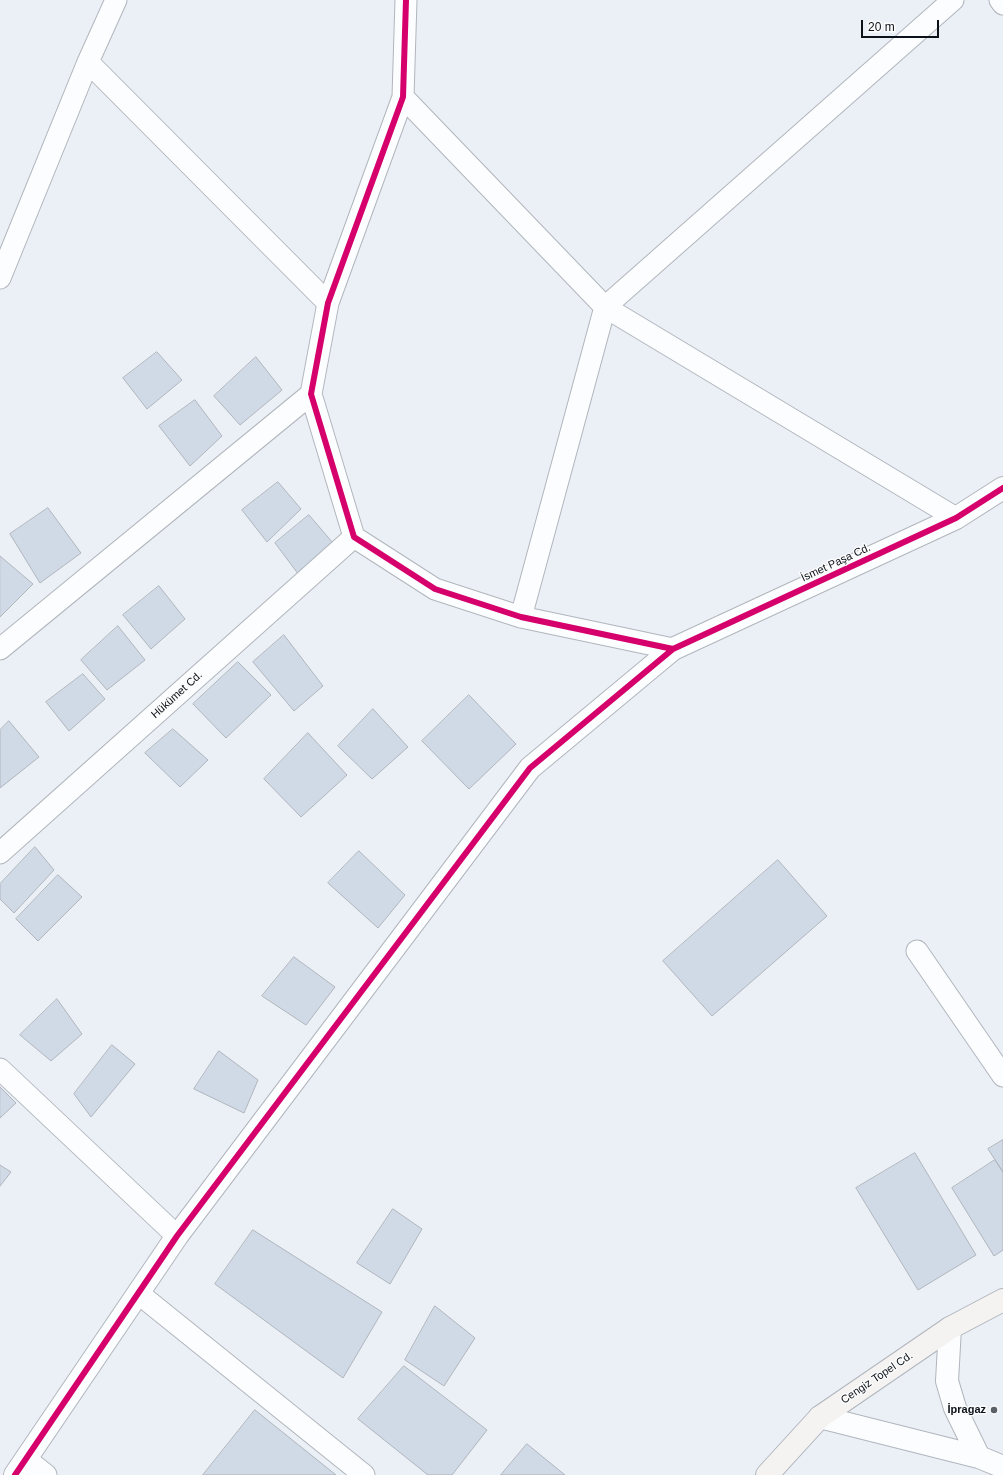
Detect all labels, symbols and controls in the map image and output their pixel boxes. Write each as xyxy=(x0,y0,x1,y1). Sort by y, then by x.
scale bar xyxy=(863,12,941,38)
text: 20 m xyxy=(868,20,895,34)
street label: İsmet Paşa Cd. xyxy=(799,541,873,585)
street label: Hükümet Cd. xyxy=(149,669,205,721)
street label: Cengiz Topel Cd. xyxy=(839,1349,915,1407)
place label: İpragaz xyxy=(947,1403,986,1417)
marker: İpragaz xyxy=(989,1405,999,1415)

